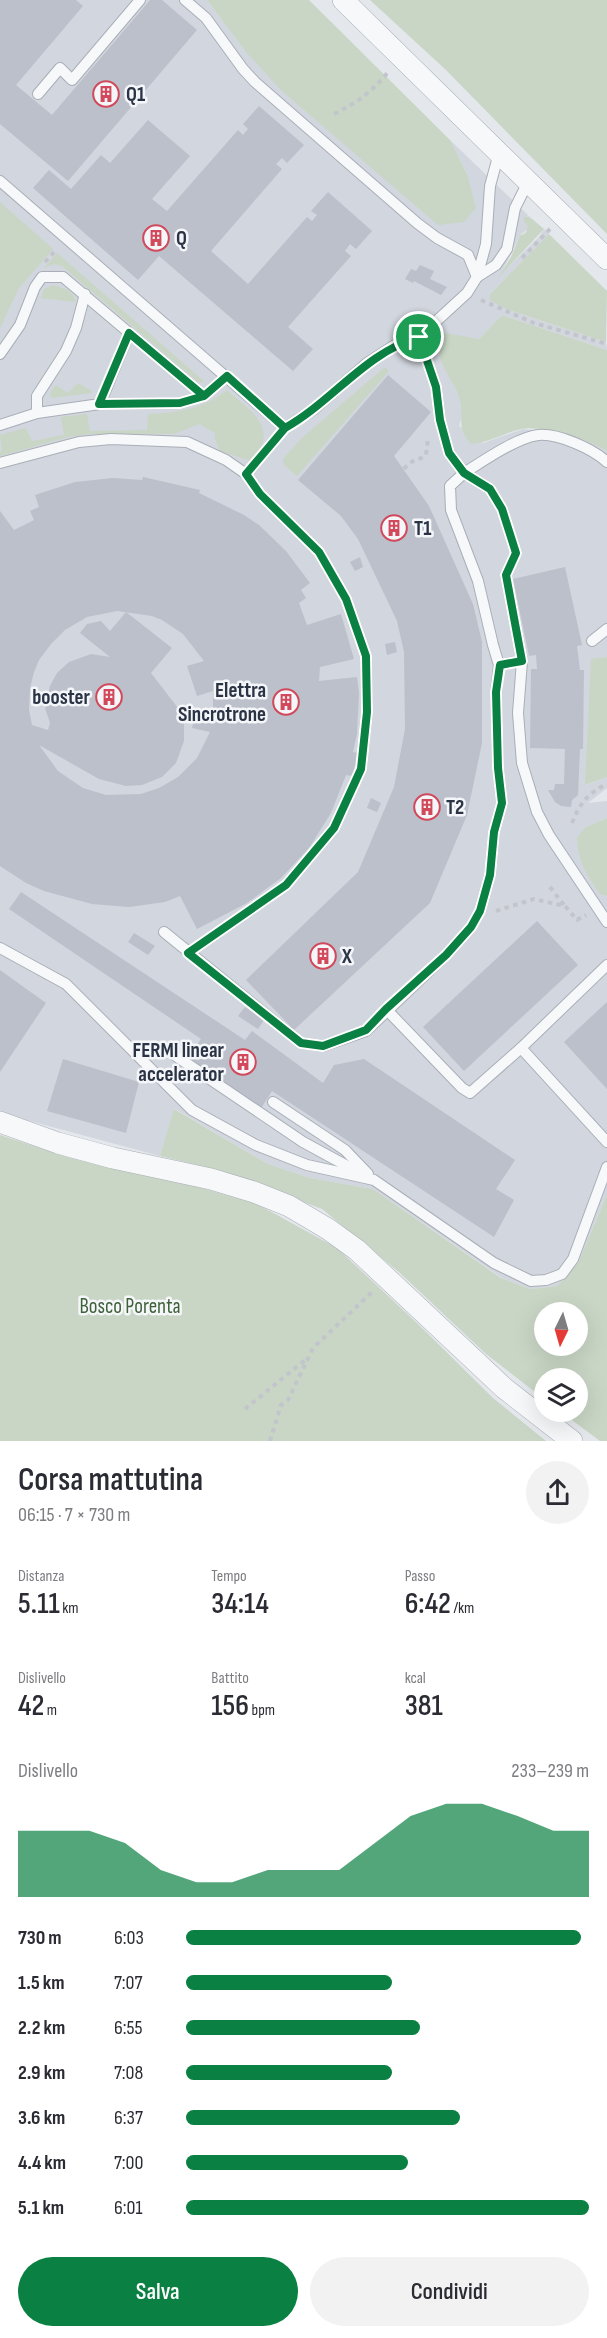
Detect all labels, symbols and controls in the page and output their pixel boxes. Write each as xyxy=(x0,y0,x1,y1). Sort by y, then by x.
building icon: Q1 xyxy=(91,79,121,109)
place label: Q1 xyxy=(126,82,145,107)
building icon: Q xyxy=(141,223,171,253)
place label: Q xyxy=(176,226,187,251)
pin xyxy=(393,311,444,362)
icon: arrive xyxy=(402,320,435,353)
building icon: T1 xyxy=(379,513,409,543)
place label: T1 xyxy=(414,516,432,541)
place label: Elettra Sincrotrone xyxy=(178,678,266,727)
building icon: booster xyxy=(94,682,124,712)
place label: booster xyxy=(32,685,90,710)
building icon: Elettra Sincrotrone xyxy=(271,687,301,717)
building icon: T2 xyxy=(412,792,442,822)
place label: T2 xyxy=(446,795,464,820)
building icon: X xyxy=(308,941,338,971)
place label: X xyxy=(341,944,352,969)
place label: FERMI linear accelerator xyxy=(132,1038,225,1087)
building icon: FERMI linear accelerator xyxy=(228,1047,258,1077)
park label: Bosco Porenta xyxy=(79,1294,181,1319)
north arrow xyxy=(534,1302,588,1356)
map controls xyxy=(534,1302,588,1422)
button: layers xyxy=(534,1368,588,1422)
text: Corsa mattutina xyxy=(18,1460,203,1500)
button: share xyxy=(526,1461,589,1524)
text: 06:15 · 7 × 730 m xyxy=(18,1503,130,1527)
text: Distanza xyxy=(18,1567,64,1586)
text: Tempo xyxy=(211,1567,247,1586)
text: Passo xyxy=(405,1567,435,1586)
text: 5.11 xyxy=(18,1586,60,1622)
text: 34:14 xyxy=(211,1586,269,1622)
text: 6:42 xyxy=(405,1586,451,1622)
text: km xyxy=(60,1599,79,1618)
text: /km xyxy=(451,1599,474,1618)
text: Dislivello xyxy=(18,1669,66,1688)
text: Battito xyxy=(211,1669,249,1688)
text: kcal xyxy=(405,1669,426,1688)
text: 42 xyxy=(18,1688,44,1724)
text: 156 xyxy=(211,1688,249,1724)
text: 381 xyxy=(405,1688,443,1724)
text: m xyxy=(44,1701,57,1720)
text: bpm xyxy=(249,1701,275,1720)
text: Dislivello xyxy=(18,1759,78,1783)
text: 233–239 m xyxy=(511,1759,589,1783)
text: 730 m xyxy=(18,1926,62,1950)
text: 6:03 xyxy=(114,1926,144,1950)
text: 1.5 km xyxy=(18,1971,64,1995)
text: 7:07 xyxy=(114,1971,143,1995)
text: 2.2 km xyxy=(18,2016,65,2040)
text: 6:55 xyxy=(114,2016,143,2040)
text: 2.9 km xyxy=(18,2061,65,2085)
text: 7:08 xyxy=(114,2061,143,2085)
text: 3.6 km xyxy=(18,2106,65,2130)
text: 6:37 xyxy=(114,2106,143,2130)
text: 4.4 km xyxy=(18,2151,66,2175)
text: 7:00 xyxy=(114,2151,143,2175)
text: 5.1 km xyxy=(18,2196,64,2220)
text: 6:01 xyxy=(114,2196,142,2220)
button: Salva xyxy=(18,2257,298,2326)
button: Condividi xyxy=(310,2257,589,2326)

